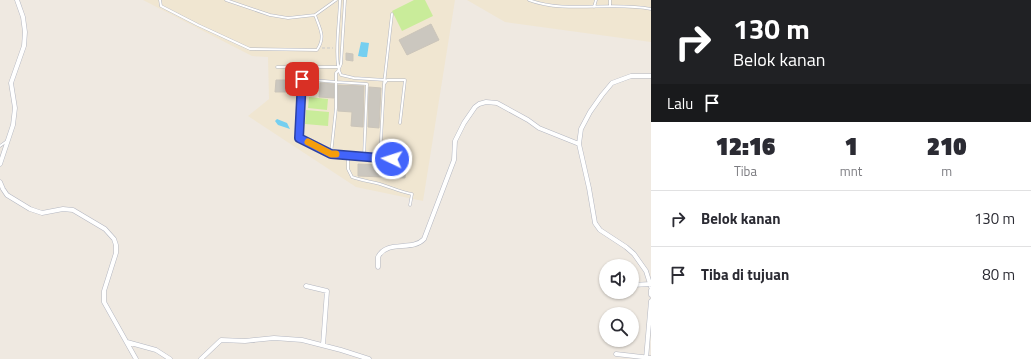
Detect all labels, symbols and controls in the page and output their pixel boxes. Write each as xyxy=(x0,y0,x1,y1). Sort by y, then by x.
text: 130 m xyxy=(733,7,810,50)
icon: right xyxy=(667,16,719,68)
text: Belok kanan xyxy=(733,46,825,73)
pin xyxy=(285,62,319,96)
icon: arrive xyxy=(291,68,313,90)
text: Lalu xyxy=(667,92,693,115)
icon: arrive xyxy=(701,92,723,114)
text: 12:16 xyxy=(716,128,775,164)
text: 1 xyxy=(844,128,858,164)
text: 210 xyxy=(927,128,966,164)
position arrow xyxy=(371,138,413,180)
text: Tiba xyxy=(734,161,757,181)
text: mnt xyxy=(840,161,862,181)
text: m xyxy=(941,161,952,181)
text: Belok kanan xyxy=(701,207,781,230)
text: 130 m xyxy=(974,207,1015,230)
icon: right xyxy=(667,208,689,230)
map controls xyxy=(599,259,639,347)
button: sound xyxy=(599,259,639,299)
text: Tiba di tujuan xyxy=(701,263,789,286)
text: 80 m xyxy=(982,263,1015,286)
icon: arrive xyxy=(667,264,689,286)
button: search xyxy=(599,307,639,347)

